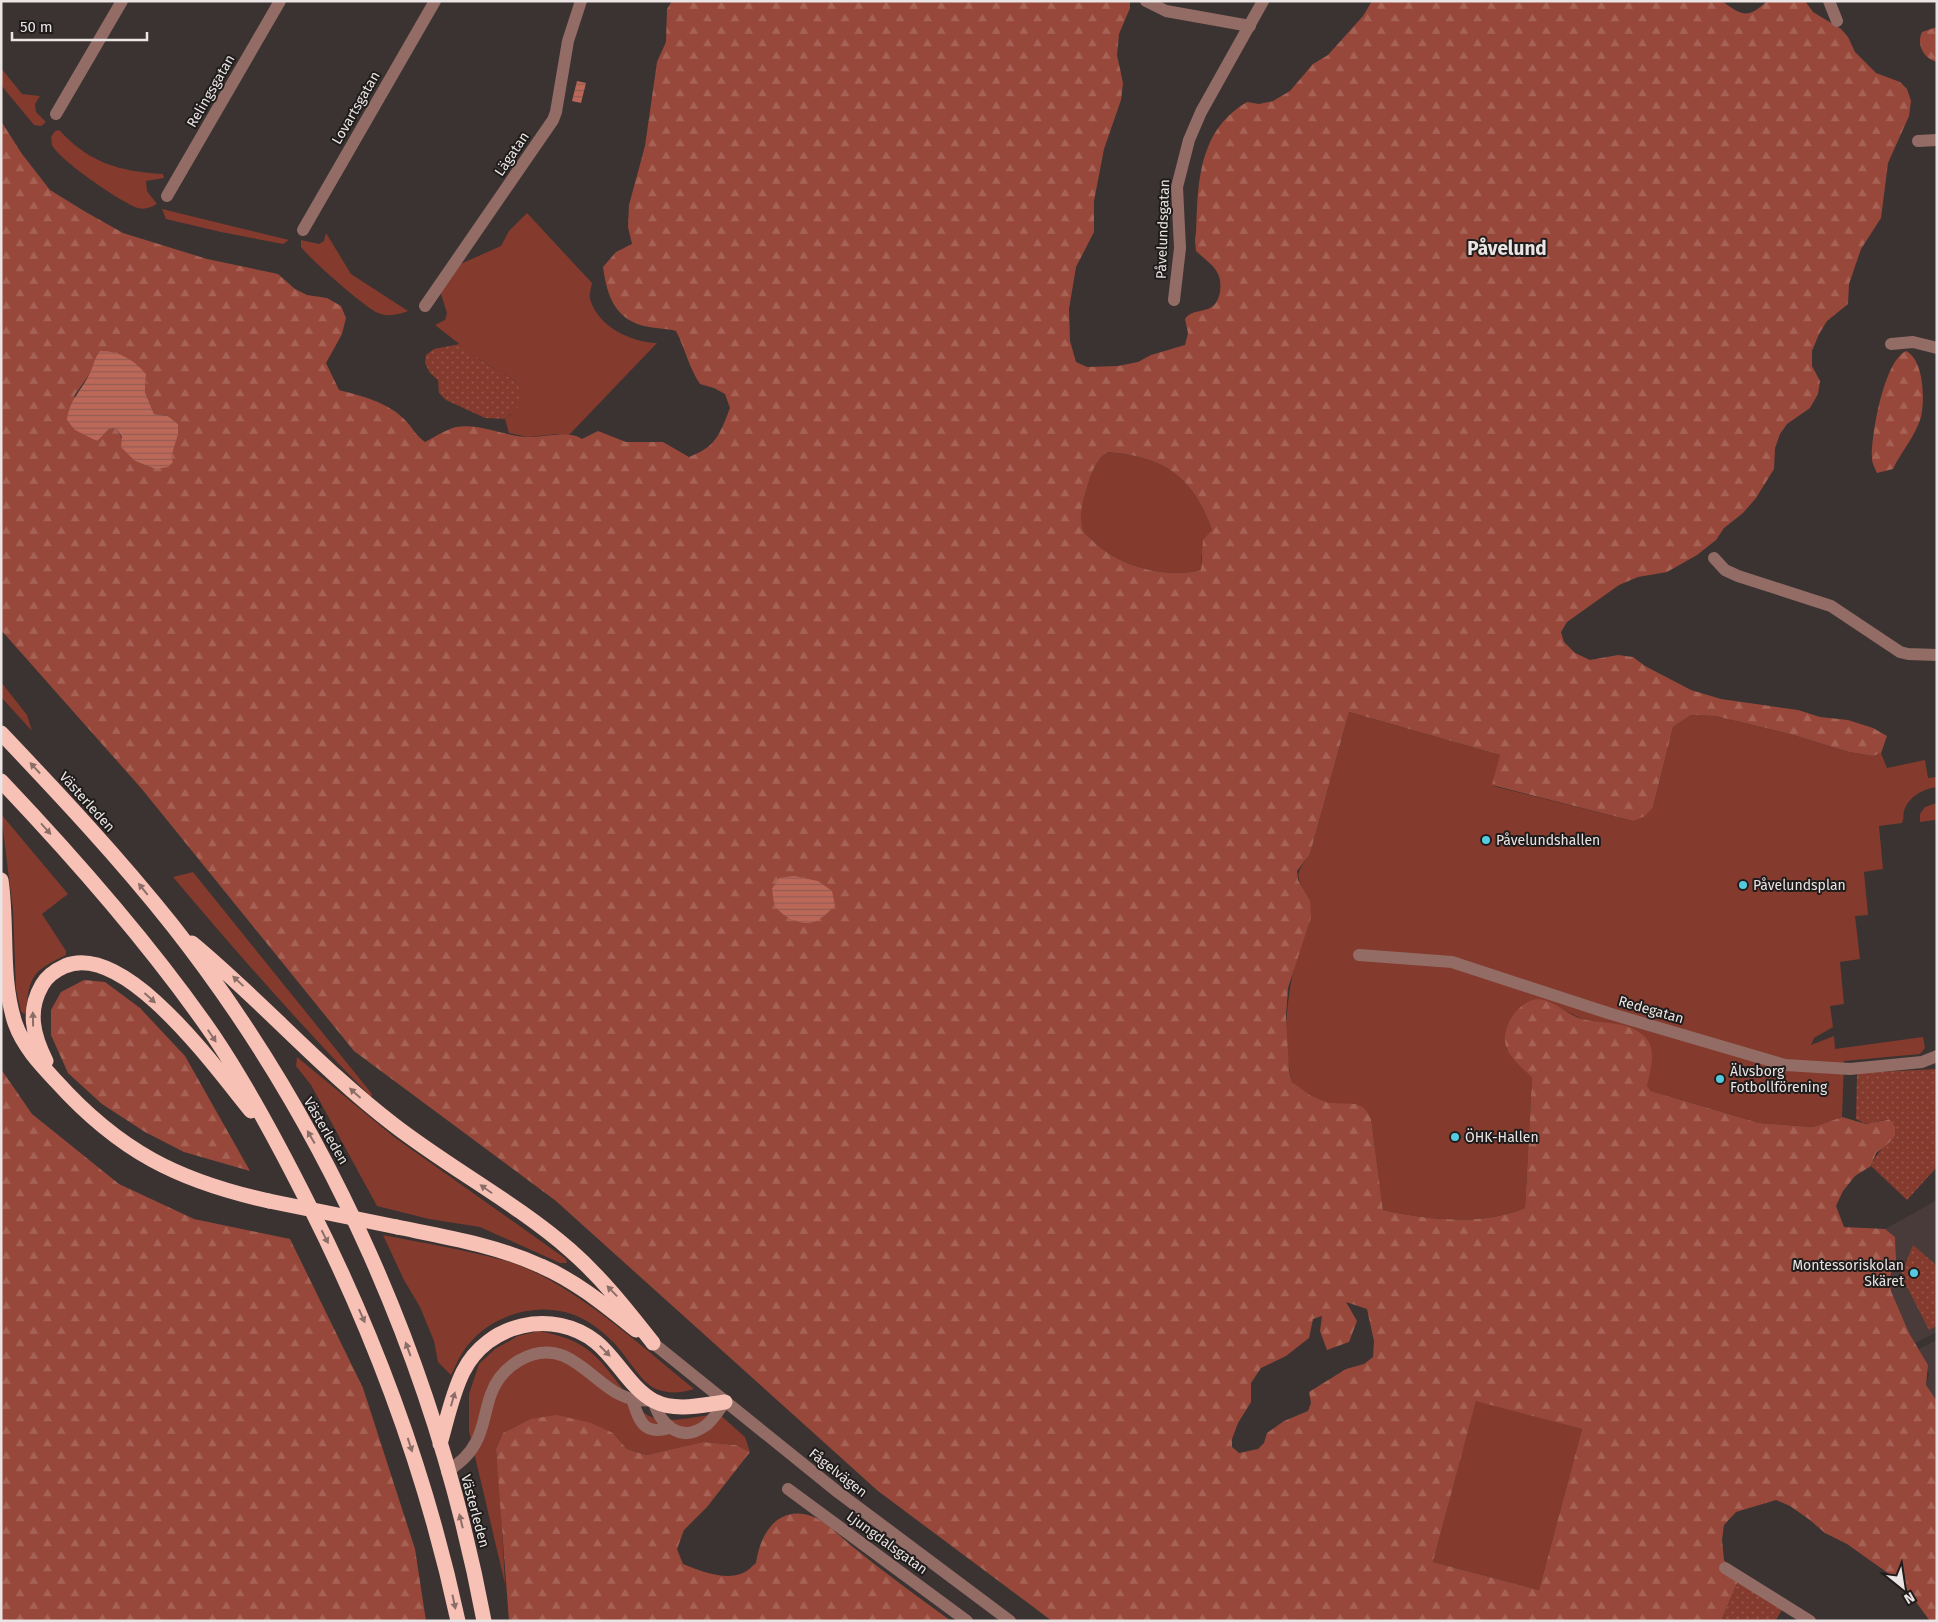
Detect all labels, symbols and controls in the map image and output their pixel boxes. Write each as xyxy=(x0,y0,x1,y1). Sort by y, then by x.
scale bar xyxy=(12,10,148,42)
text: 50 m xyxy=(20,18,53,36)
street label: Relingsgatan xyxy=(183,52,239,130)
street label: Lovartsgatan xyxy=(328,68,384,148)
street label: Lägatan xyxy=(491,129,533,179)
street label: Påvelundsgatan xyxy=(1153,179,1173,279)
district label: Påvelund xyxy=(1467,237,1547,260)
one-way arrow xyxy=(29,763,41,775)
street label: Västerleden xyxy=(56,768,118,836)
one-way arrow xyxy=(41,823,52,836)
place label: Påvelundshallen xyxy=(1496,832,1600,849)
marker: Påvelundshallen xyxy=(1480,834,1492,846)
place label: Påvelundsplan xyxy=(1753,877,1846,894)
marker: Påvelundsplan xyxy=(1737,879,1749,891)
one-way arrow xyxy=(138,883,149,896)
one-way arrow xyxy=(232,975,244,987)
one-way arrow xyxy=(144,992,157,1003)
street label: Redegatan xyxy=(1616,993,1686,1027)
one-way arrow xyxy=(29,1010,37,1026)
one-way arrow xyxy=(208,1029,217,1042)
place label: Älvsborg Fotbollförening xyxy=(1730,1063,1828,1096)
marker: Älvsborg Fotbollförening xyxy=(1714,1073,1726,1085)
one-way arrow xyxy=(350,1087,362,1099)
street label: Västerleden xyxy=(300,1094,352,1168)
place label: ÖHK-Hallen xyxy=(1465,1128,1539,1146)
one-way arrow xyxy=(306,1130,315,1144)
marker: ÖHK-Hallen xyxy=(1449,1131,1461,1143)
one-way arrow xyxy=(479,1184,493,1194)
one-way arrow xyxy=(321,1230,329,1244)
place label: Montessoriskolan Skäret xyxy=(1792,1257,1905,1290)
marker: Montessoriskolan Skäret xyxy=(1908,1267,1920,1279)
one-way arrow xyxy=(606,1286,618,1298)
one-way arrow xyxy=(358,1309,366,1324)
one-way arrow xyxy=(404,1341,412,1356)
one-way arrow xyxy=(599,1345,611,1357)
one-way arrow xyxy=(449,1391,457,1406)
one-way arrow xyxy=(407,1438,415,1453)
street label: Fågelvägen xyxy=(806,1445,870,1501)
street label: Västerleden xyxy=(457,1473,493,1549)
street label: Ljungdalsgatan xyxy=(843,1508,931,1578)
one-way arrow xyxy=(457,1513,465,1528)
north arrow xyxy=(1878,1562,1928,1612)
text: N xyxy=(1901,1588,1918,1608)
one-way arrow xyxy=(450,1594,458,1609)

